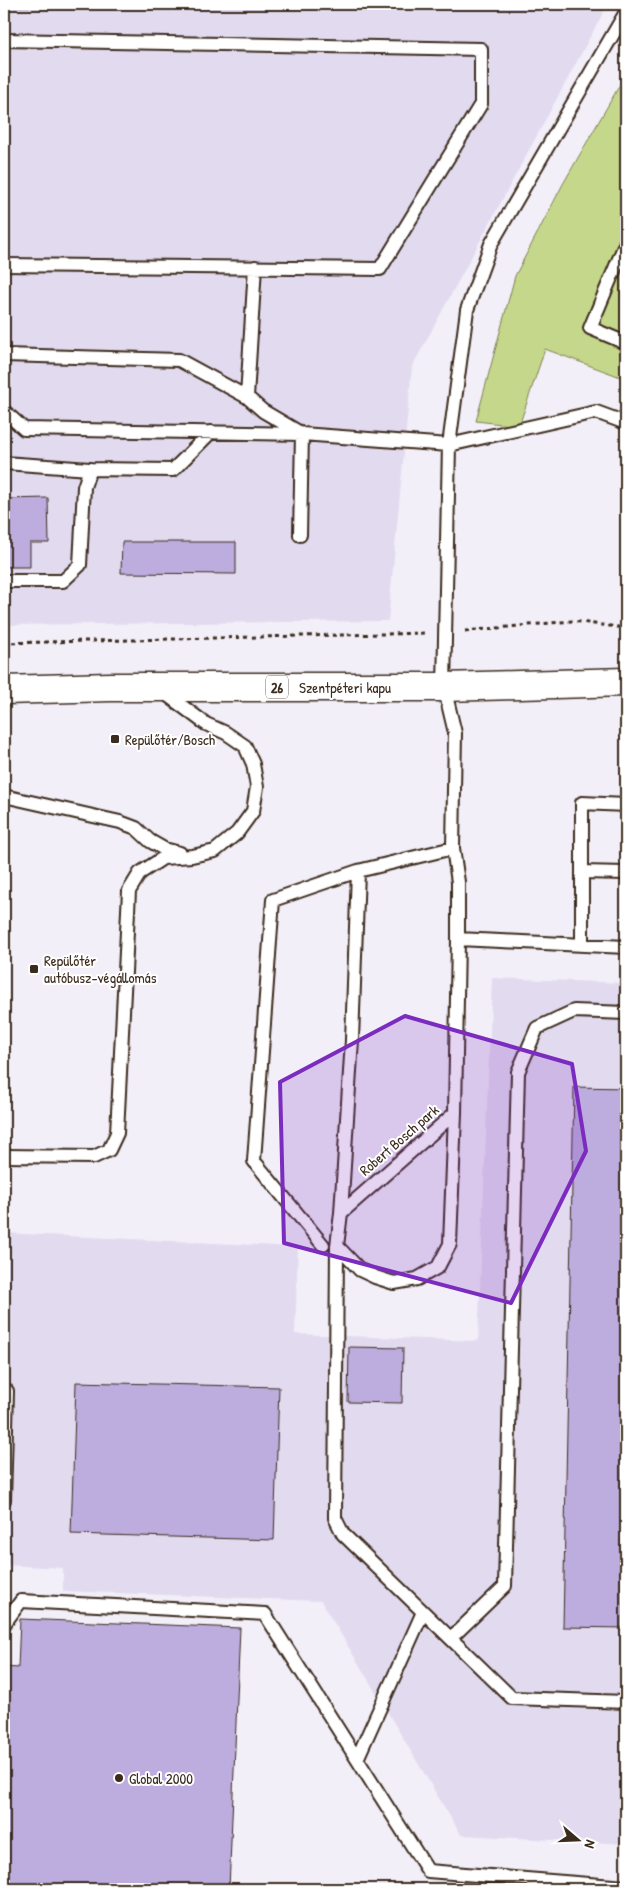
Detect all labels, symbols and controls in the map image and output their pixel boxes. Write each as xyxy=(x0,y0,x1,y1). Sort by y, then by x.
road number: 26 xyxy=(266,676,288,699)
street label: Szentpéteri kapu xyxy=(299,677,391,698)
place label: Repülőtér/Bosch xyxy=(125,729,215,750)
marker: Repülőtér/Bosch xyxy=(109,733,121,745)
place label: Repülőtér autóbusz-végállomás xyxy=(44,950,157,988)
marker: Repülőtér autóbusz-végállomás xyxy=(28,963,40,975)
street label: Robert Bosch park xyxy=(355,1100,443,1180)
place label: Global 2000 xyxy=(129,1768,193,1789)
marker: Global 2000 xyxy=(113,1772,125,1784)
north arrow xyxy=(552,1816,602,1866)
text: N xyxy=(580,1838,601,1852)

